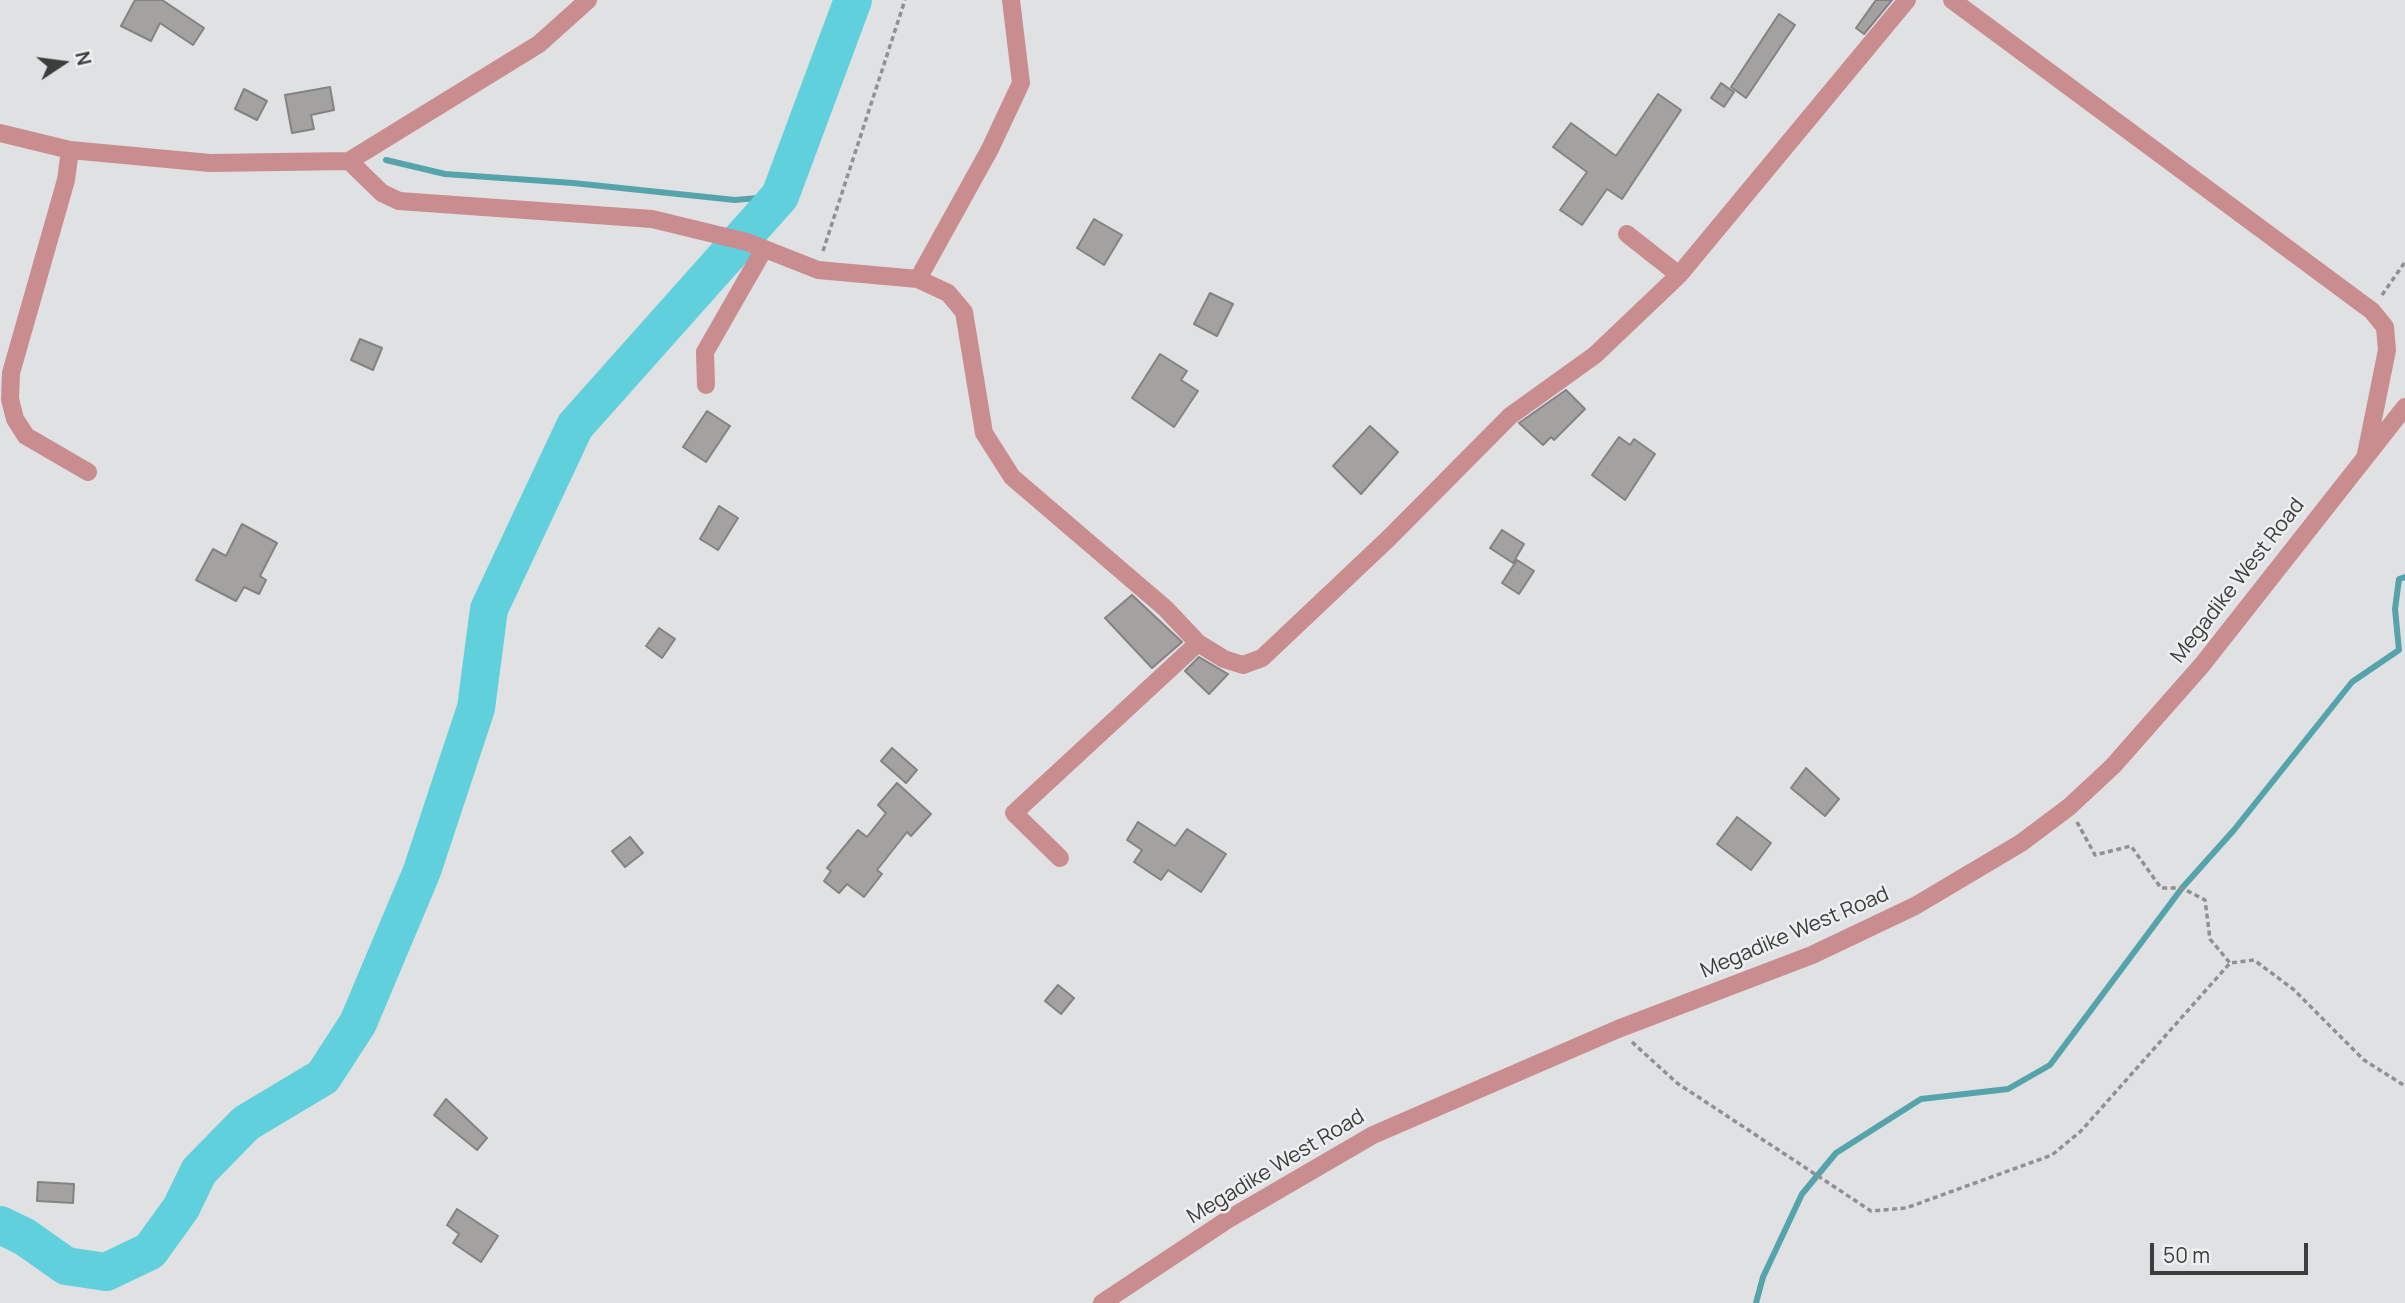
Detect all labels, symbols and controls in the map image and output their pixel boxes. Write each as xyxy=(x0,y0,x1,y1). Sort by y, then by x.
north arrow xyxy=(28,28,98,98)
text: N xyxy=(69,49,98,68)
street label: Megadike West Road xyxy=(2166,494,2310,668)
street label: Megadike West Road xyxy=(1697,882,1893,984)
street label: Megadike West Road xyxy=(1183,1104,1369,1230)
scale bar xyxy=(2153,1230,2310,1274)
text: 50 m xyxy=(2163,1241,2210,1269)

